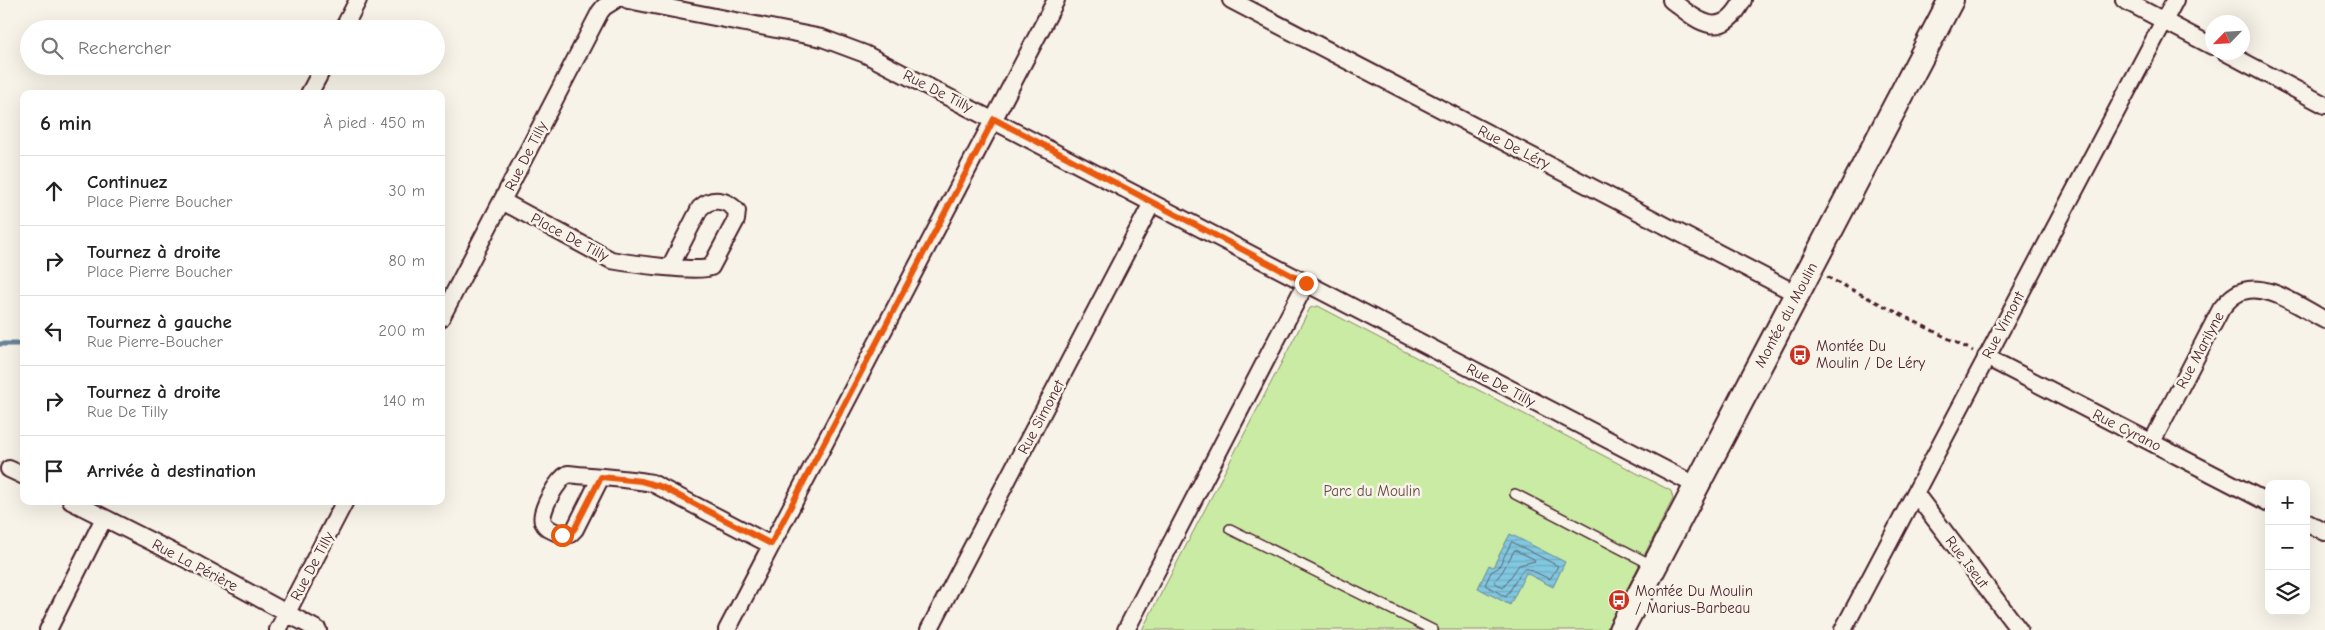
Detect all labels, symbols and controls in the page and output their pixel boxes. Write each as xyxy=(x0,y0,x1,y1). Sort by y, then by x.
north arrow xyxy=(2205,15,2250,60)
search box xyxy=(20,20,445,75)
icon: search xyxy=(38,34,66,62)
text: Rechercher xyxy=(78,37,171,59)
street label: Rue De Tilly xyxy=(900,66,976,116)
text: 6 min xyxy=(40,111,92,135)
text: À pied · 450 m xyxy=(323,114,425,132)
street label: Rue De Tilly xyxy=(501,118,551,194)
street label: Rue De Léry xyxy=(1475,121,1553,173)
text: Continuez xyxy=(87,171,167,193)
icon: ahead xyxy=(40,177,68,205)
text: 30 m xyxy=(389,182,425,200)
text: Place Pierre Boucher xyxy=(87,193,232,211)
street label: Place De Tilly xyxy=(528,209,612,265)
text: Tournez à droite xyxy=(87,241,221,263)
icon: right xyxy=(40,247,68,275)
text: 80 m xyxy=(388,252,425,270)
street label: Montée du Moulin xyxy=(1751,259,1821,371)
text: Place Pierre Boucher xyxy=(87,263,232,281)
route end xyxy=(1295,272,1318,295)
street label: Rue Vimont xyxy=(1978,288,2029,362)
street label: Rue Marilyne xyxy=(2172,308,2228,392)
text: Tournez à gauche xyxy=(87,311,232,333)
icon: left xyxy=(40,317,68,345)
text: 200 m xyxy=(379,322,425,340)
text: Rue Pierre-Boucher xyxy=(87,333,223,351)
place label: Montée Du Moulin / De Léry xyxy=(1816,337,1925,372)
bus stop icon: Montée Du Moulin / De Léry xyxy=(1788,343,1812,367)
street label: Rue De Tilly xyxy=(1463,359,1539,411)
street label: Rue Simonet xyxy=(1014,376,1068,457)
text: Tournez à droite xyxy=(87,381,221,403)
icon: right xyxy=(40,387,68,415)
text: 140 m xyxy=(383,392,425,410)
text: Rue De Tilly xyxy=(87,403,168,421)
street label: Rue Cyrano xyxy=(2090,405,2164,455)
icon: arrive xyxy=(40,457,68,485)
text: Arrivée à destination xyxy=(87,460,256,482)
map controls xyxy=(2265,480,2310,615)
button: + xyxy=(2265,480,2310,525)
park label: Parc du Moulin xyxy=(1323,482,1421,500)
route start xyxy=(551,524,574,547)
button: − xyxy=(2265,525,2310,570)
street label: Rue De Tilly xyxy=(286,528,338,604)
street label: Rue Iseut xyxy=(1942,532,1993,592)
street label: Rue La Périère xyxy=(149,535,241,595)
button: layers xyxy=(2265,570,2310,615)
place label: Montée Du Moulin / Marius-Barbeau xyxy=(1635,582,1753,617)
bus stop icon: Montée Du Moulin / Marius-Barbeau xyxy=(1607,588,1631,612)

